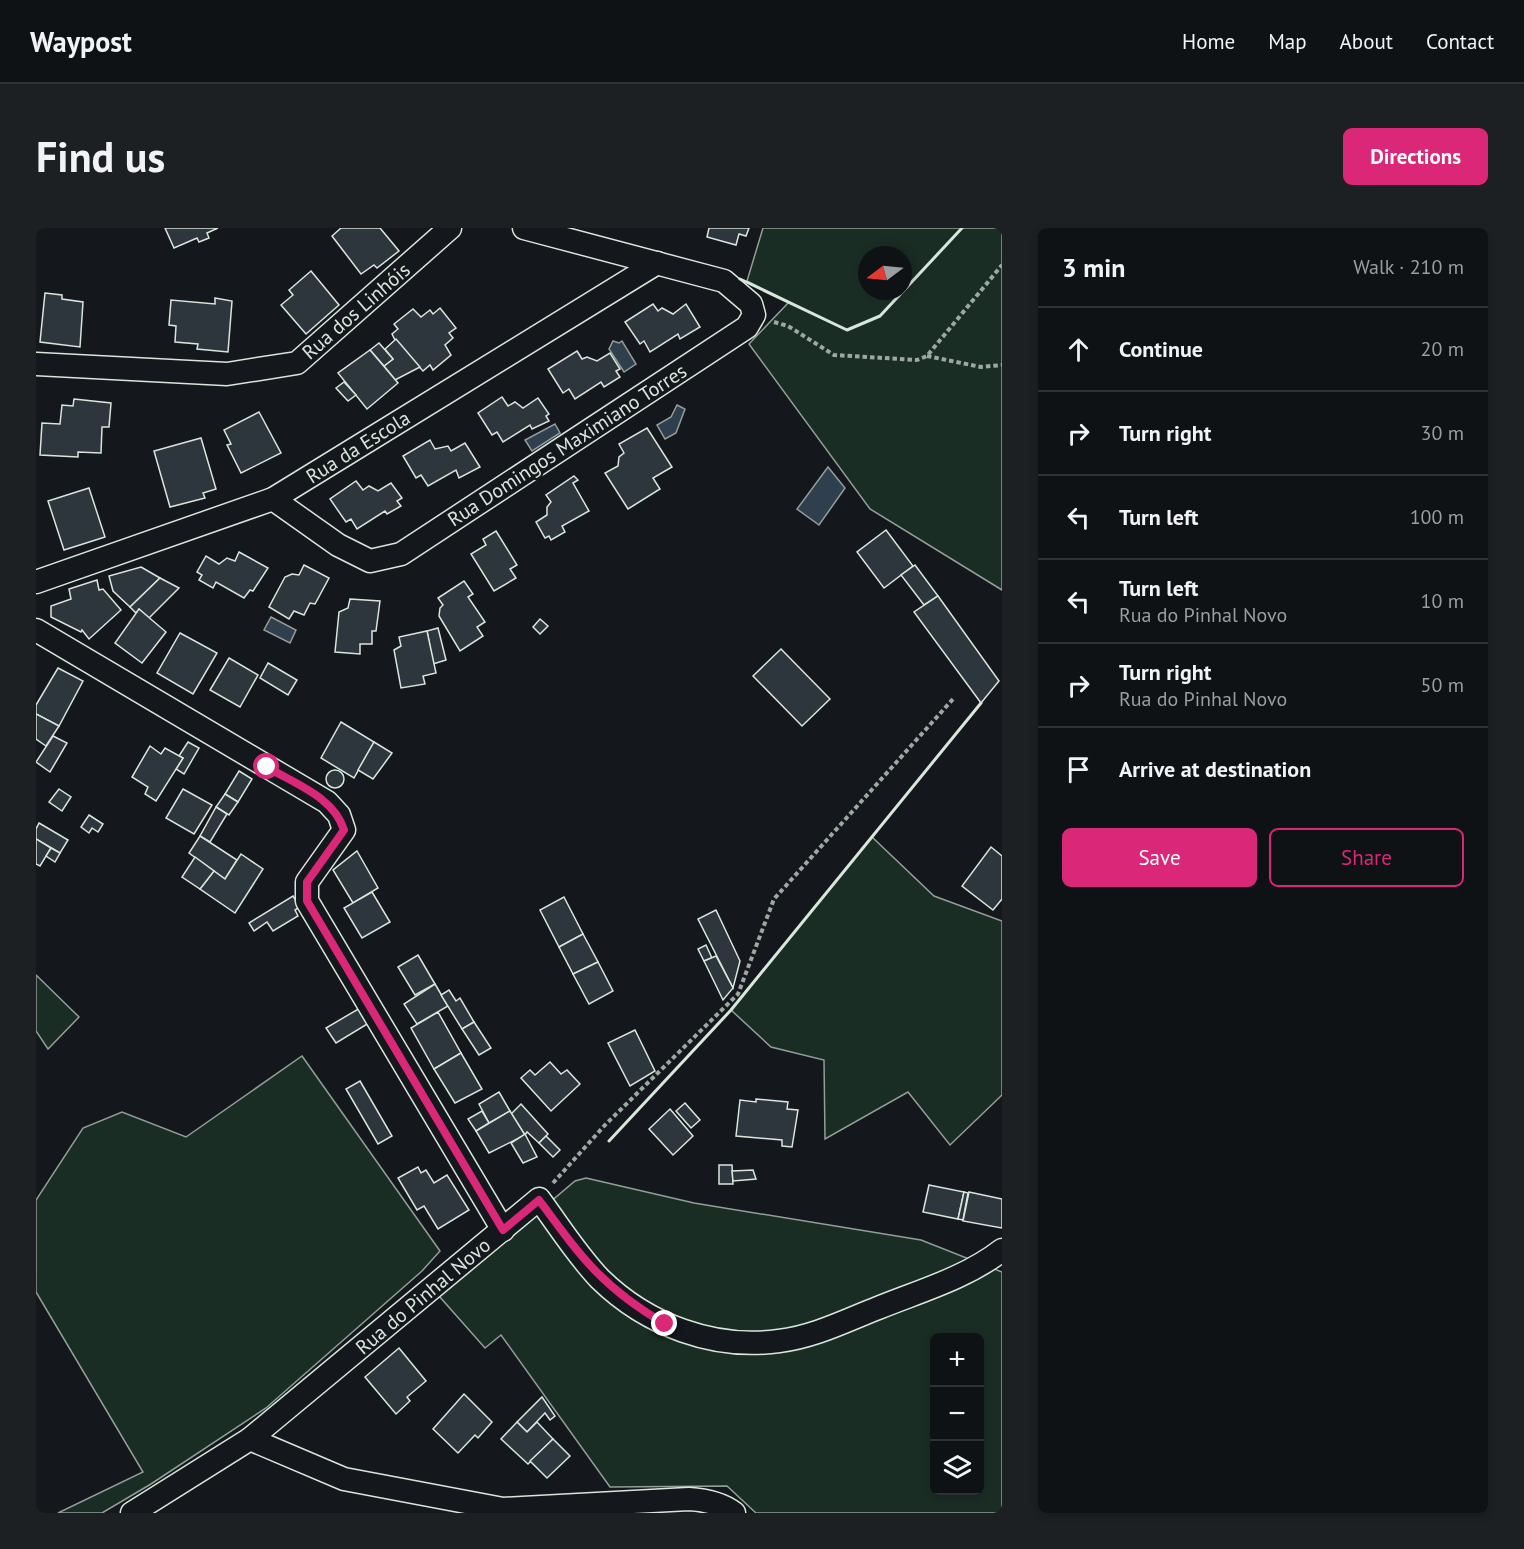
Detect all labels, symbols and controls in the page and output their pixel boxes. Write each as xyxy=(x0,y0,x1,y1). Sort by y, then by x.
text: Waypost xyxy=(30,23,132,60)
text: Home xyxy=(1182,28,1235,55)
text: Map xyxy=(1268,28,1307,55)
text: About xyxy=(1340,28,1393,55)
text: Contact xyxy=(1426,28,1494,55)
button: Directions xyxy=(1343,128,1488,185)
text: Find us xyxy=(36,129,165,184)
north arrow xyxy=(858,246,912,300)
text: 3 min xyxy=(1062,251,1125,284)
text: Walk · 210 m xyxy=(1353,254,1464,280)
street label: Rua dos Linhóis xyxy=(297,257,415,365)
icon: ahead xyxy=(1062,333,1095,366)
text: Continue xyxy=(1119,335,1203,363)
text: 20 m xyxy=(1421,336,1464,362)
street label: Rua Domingos Maximiano Torres xyxy=(442,358,692,532)
street label: Rua da Escola xyxy=(301,405,415,489)
icon: right xyxy=(1062,417,1095,450)
text: Turn right xyxy=(1119,419,1211,447)
text: 30 m xyxy=(1421,420,1464,446)
icon: left xyxy=(1062,501,1095,534)
text: Turn left xyxy=(1119,503,1199,531)
text: 100 m xyxy=(1410,504,1464,530)
text: Turn left xyxy=(1119,574,1199,602)
icon: left xyxy=(1062,585,1095,618)
text: 10 m xyxy=(1421,588,1464,614)
text: Rua do Pinhal Novo xyxy=(1119,602,1287,628)
text: Turn right xyxy=(1119,658,1211,686)
icon: right xyxy=(1062,669,1095,702)
text: 50 m xyxy=(1421,672,1464,698)
text: Rua do Pinhal Novo xyxy=(1119,686,1287,712)
route start xyxy=(253,753,279,779)
icon: arrive xyxy=(1062,753,1095,786)
text: Arrive at destination xyxy=(1119,755,1311,783)
button: Save xyxy=(1062,828,1257,887)
button: Share xyxy=(1269,828,1464,887)
street label: Rua do Pinhal Novo xyxy=(350,1232,496,1360)
route end xyxy=(651,1310,677,1336)
map controls xyxy=(930,1333,984,1495)
button: + xyxy=(930,1333,984,1387)
button: − xyxy=(930,1387,984,1441)
button: layers xyxy=(930,1441,984,1495)

